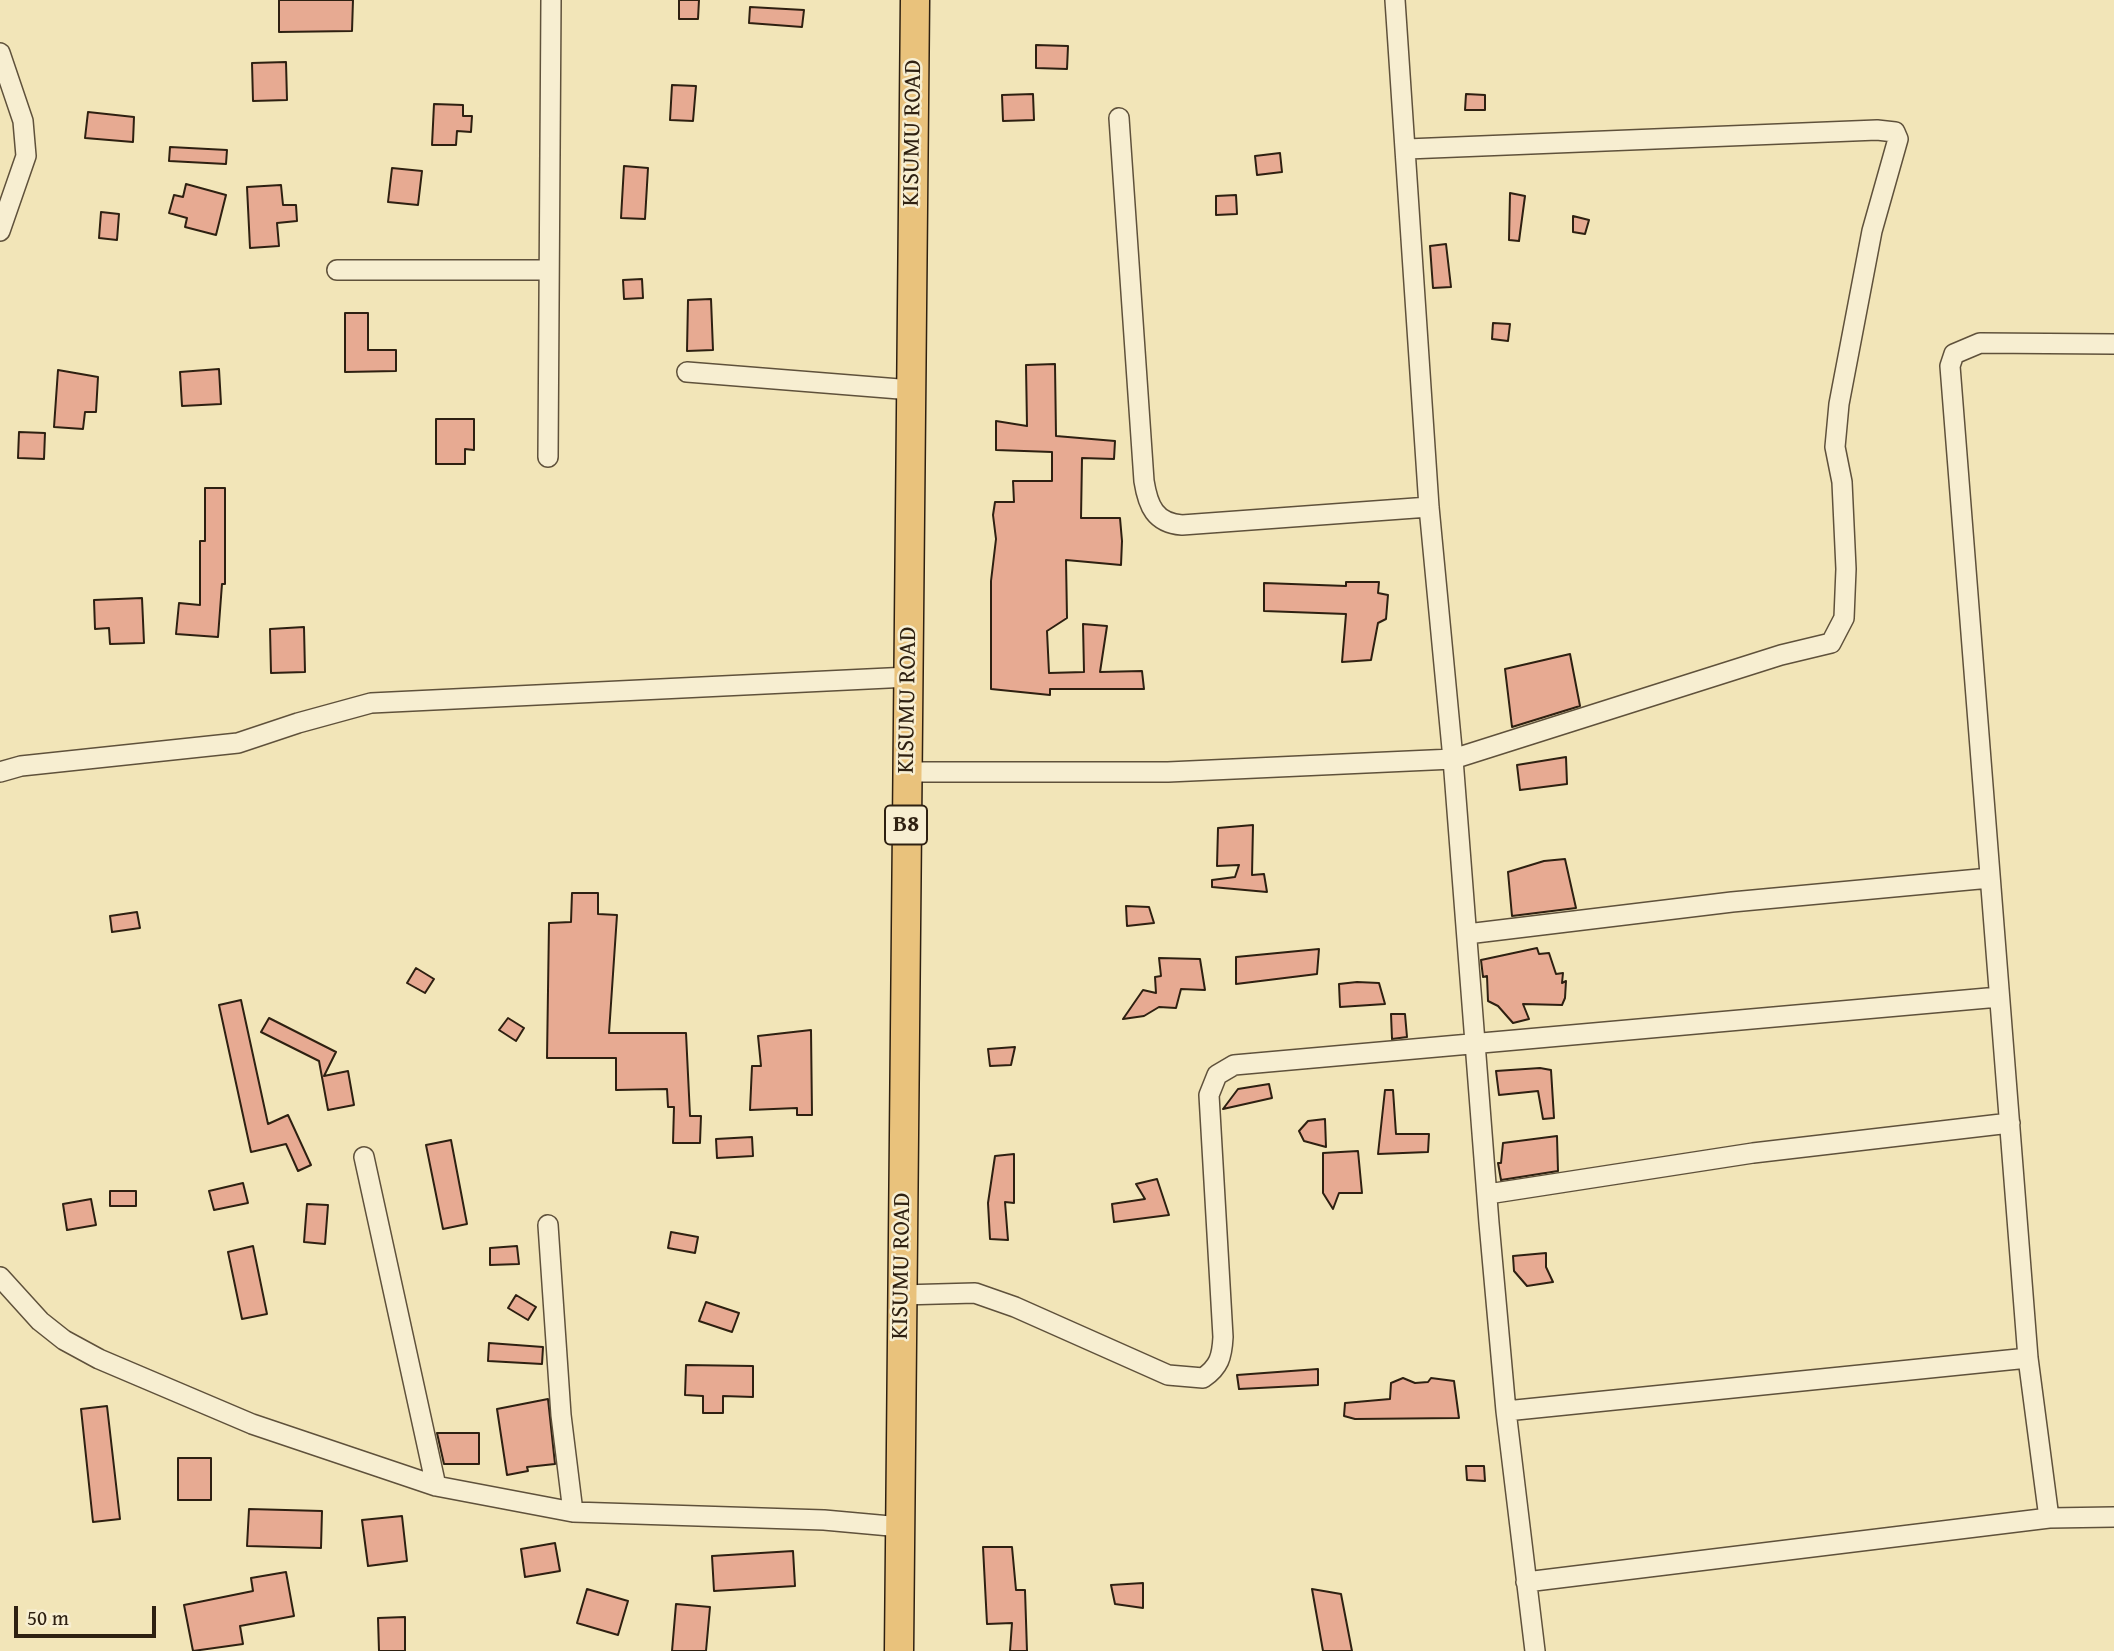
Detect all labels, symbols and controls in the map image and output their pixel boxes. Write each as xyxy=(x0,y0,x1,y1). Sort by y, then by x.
street label: KISUMU ROAD xyxy=(897,59,929,207)
street label: KISUMU ROAD xyxy=(892,626,924,774)
road number: B8 xyxy=(885,806,927,845)
street label: KISUMU ROAD xyxy=(886,1192,918,1340)
scale bar xyxy=(18,1592,159,1636)
text: 50 m xyxy=(27,1602,69,1633)

